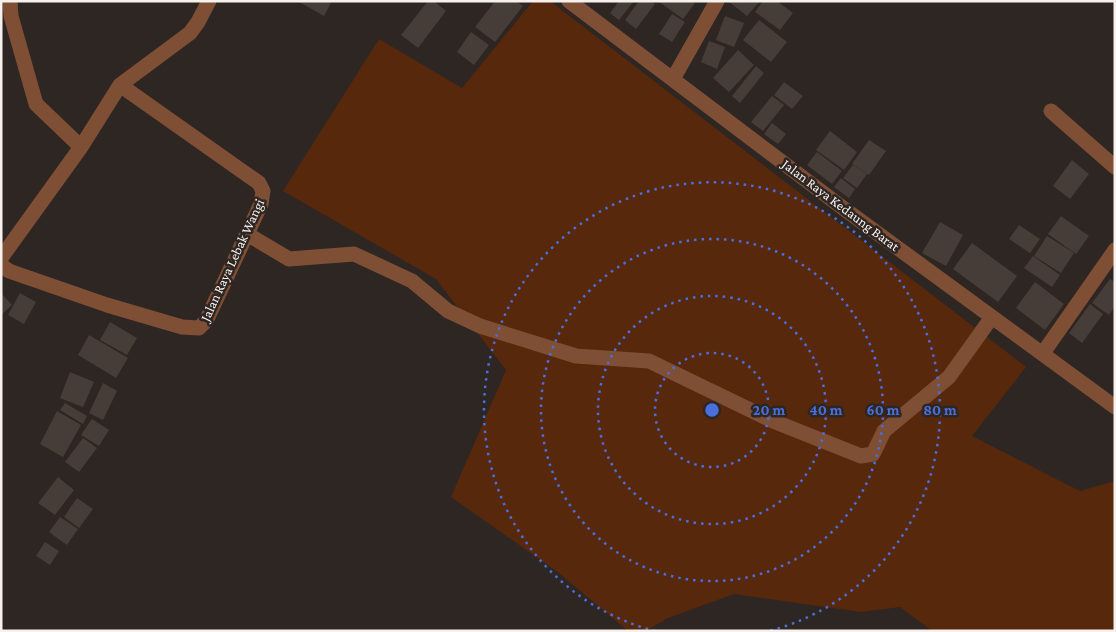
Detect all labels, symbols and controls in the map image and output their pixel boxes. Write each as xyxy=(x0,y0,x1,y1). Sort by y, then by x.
street label: Jalan Raya Kedaung Barat xyxy=(778,154,903,255)
street label: Jalan Raya Lebak Wangi xyxy=(196,196,268,326)
centre of rings xyxy=(703,401,721,419)
text: 20 m xyxy=(753,402,785,418)
text: 40 m xyxy=(810,402,843,418)
text: 60 m xyxy=(867,402,900,418)
text: 80 m xyxy=(923,402,957,418)

